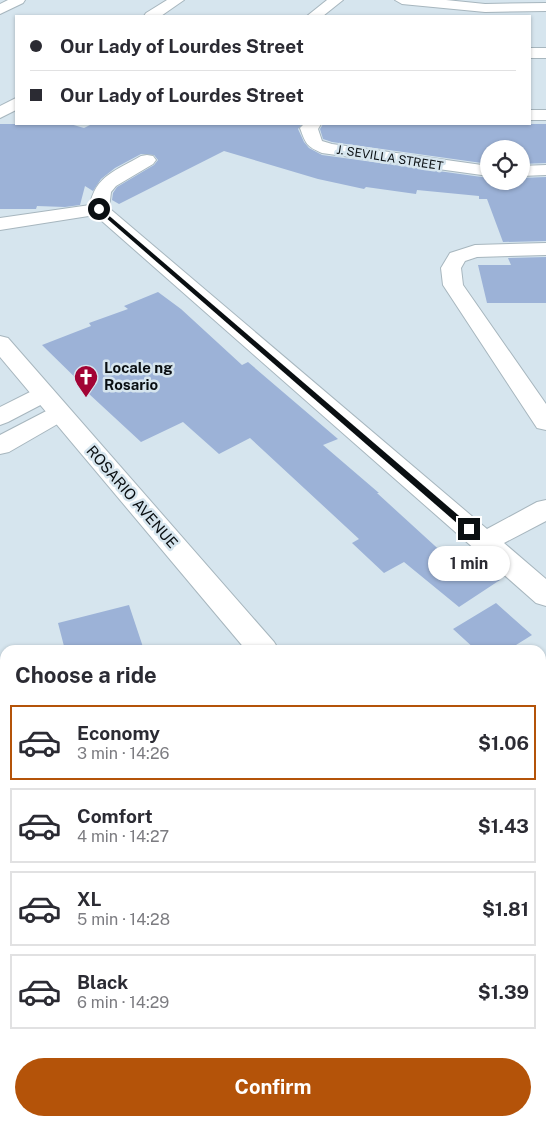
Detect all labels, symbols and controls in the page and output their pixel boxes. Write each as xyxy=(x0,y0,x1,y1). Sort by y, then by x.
text: Our Lady of Lourdes Street xyxy=(60,35,304,57)
text: Our Lady of Lourdes Street xyxy=(60,84,304,106)
map controls xyxy=(480,140,530,190)
button: locate xyxy=(480,140,530,190)
street label: J. SEVILLA STREET xyxy=(336,143,444,173)
route start xyxy=(88,198,110,220)
place label: Locale ng Rosario xyxy=(104,359,173,393)
church icon: Locale ng Rosario xyxy=(73,364,99,398)
street label: ROSARIO AVENUE xyxy=(83,442,181,551)
route end xyxy=(458,518,480,540)
callout: 1 min xyxy=(428,546,510,582)
text: 1 min xyxy=(450,554,488,573)
text: Choose a ride xyxy=(15,662,157,688)
icon: car xyxy=(17,720,62,765)
text: Economy xyxy=(77,722,160,744)
text: $1.06 xyxy=(478,732,529,754)
text: 3 min · 14:26 xyxy=(77,744,169,763)
icon: car xyxy=(17,803,62,848)
text: Comfort xyxy=(77,805,153,827)
text: $1.43 xyxy=(478,815,529,837)
text: 4 min · 14:27 xyxy=(77,827,169,846)
icon: car xyxy=(17,886,62,931)
text: XL xyxy=(77,888,102,910)
text: $1.81 xyxy=(482,898,529,920)
text: 5 min · 14:28 xyxy=(77,910,170,929)
icon: car xyxy=(17,969,62,1014)
text: Black xyxy=(77,971,128,993)
text: $1.39 xyxy=(478,981,529,1003)
text: 6 min · 14:29 xyxy=(77,993,169,1012)
button: Confirm xyxy=(15,1058,531,1116)

